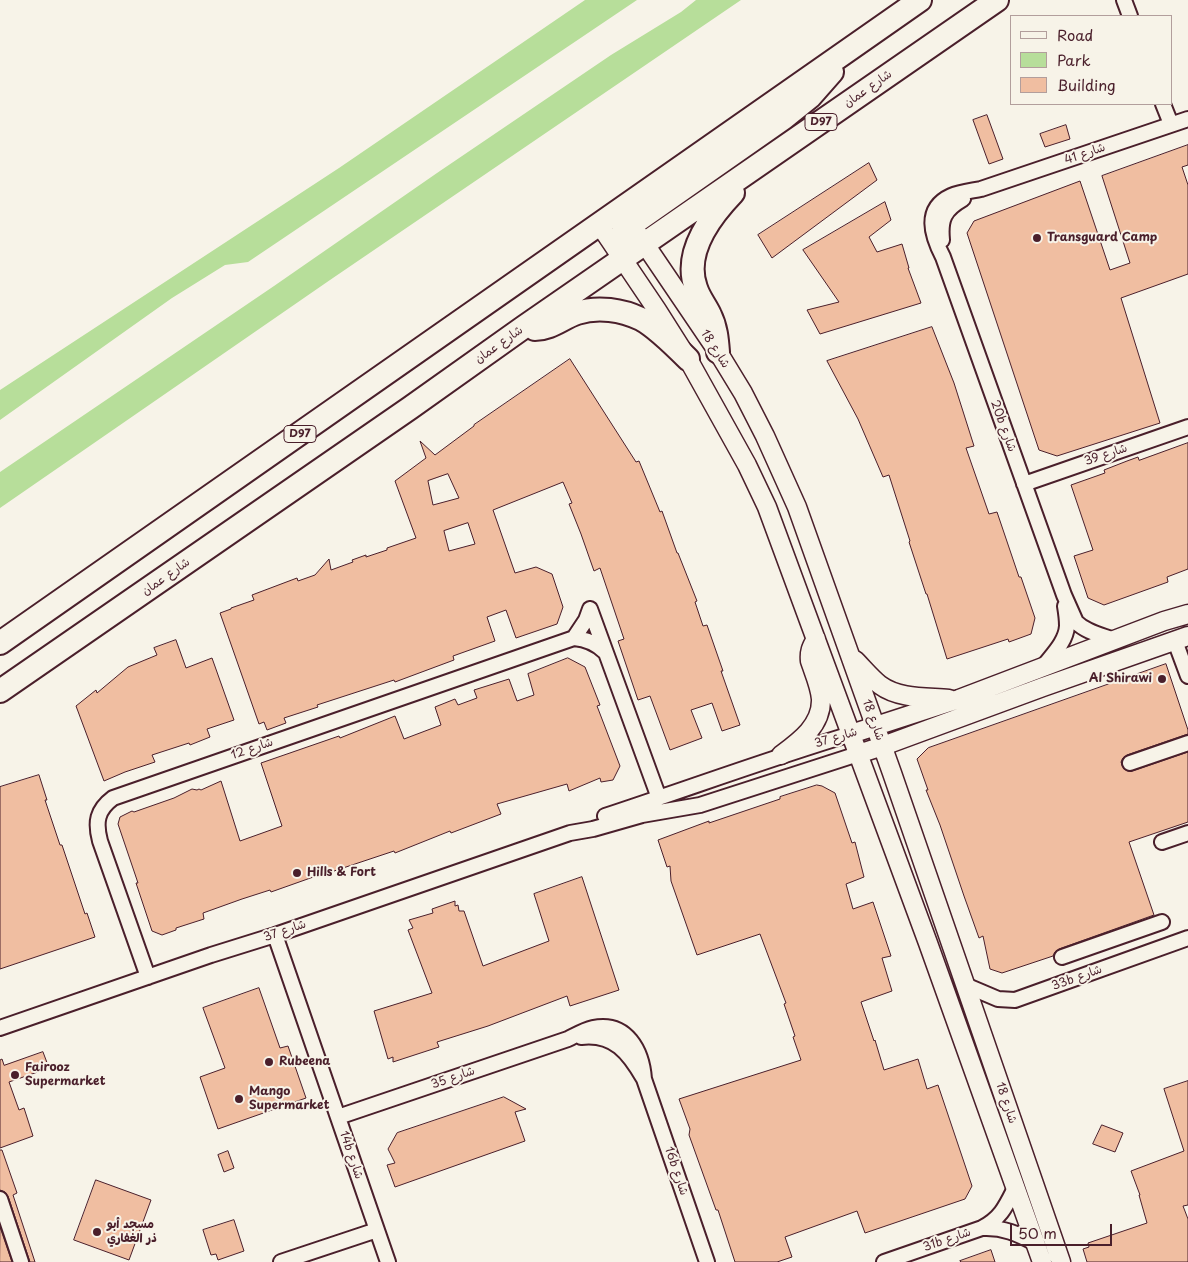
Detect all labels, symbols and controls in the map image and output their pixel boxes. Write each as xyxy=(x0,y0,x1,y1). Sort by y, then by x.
legend xyxy=(1010,15,1173,105)
text: Road xyxy=(1057,23,1093,46)
text: Park xyxy=(1057,48,1091,71)
street label: شارع عمان xyxy=(841,67,895,111)
text: Building xyxy=(1057,73,1116,96)
road number: D97 xyxy=(805,114,837,130)
street label: شارع 41 xyxy=(1063,140,1107,168)
place label: Transguard Camp xyxy=(1047,231,1157,245)
marker: Transguard Camp xyxy=(1031,232,1043,244)
street label: شارع عمان xyxy=(472,323,526,367)
street label: شارع 18 xyxy=(697,327,733,371)
street label: 20b شارع xyxy=(987,398,1019,454)
road number: D97 xyxy=(284,426,316,442)
street label: شارع 39 xyxy=(1083,441,1129,469)
street label: شارع عمان xyxy=(139,555,193,599)
place label: Al Shirawi xyxy=(1089,672,1152,686)
marker: Al Shirawi xyxy=(1156,673,1168,685)
street label: شارع 18 xyxy=(859,697,887,743)
street label: شارع 37 xyxy=(813,725,859,751)
street label: شارع 12 xyxy=(229,735,275,763)
place label: Hills & Fort xyxy=(307,866,376,880)
marker: Hills & Fort xyxy=(291,867,303,879)
street label: شارع 37 xyxy=(262,917,308,945)
street label: 33b شارع xyxy=(1050,962,1104,994)
place label: Rubeena xyxy=(279,1055,330,1069)
marker: Rubeena xyxy=(263,1056,275,1068)
place label: Fairooz Supermarket xyxy=(25,1061,105,1089)
street label: شارع 35 xyxy=(429,1064,477,1092)
marker: Fairooz Supermarket xyxy=(9,1069,21,1081)
street label: شارع 18 xyxy=(992,1080,1020,1126)
place label: Mango Supermarket xyxy=(249,1085,329,1113)
marker: Mango Supermarket xyxy=(233,1093,245,1105)
street label: 14b شارع xyxy=(336,1129,366,1181)
street label: 16b شارع xyxy=(661,1145,691,1197)
scale bar xyxy=(1013,1214,1116,1246)
place label: مسجد أبو ذر الغفاري xyxy=(107,1218,157,1246)
text: 50 m xyxy=(1018,1221,1057,1244)
street label: 31b شارع xyxy=(921,1225,973,1255)
marker: مسجد أبو ذر الغفاري xyxy=(91,1226,103,1238)

